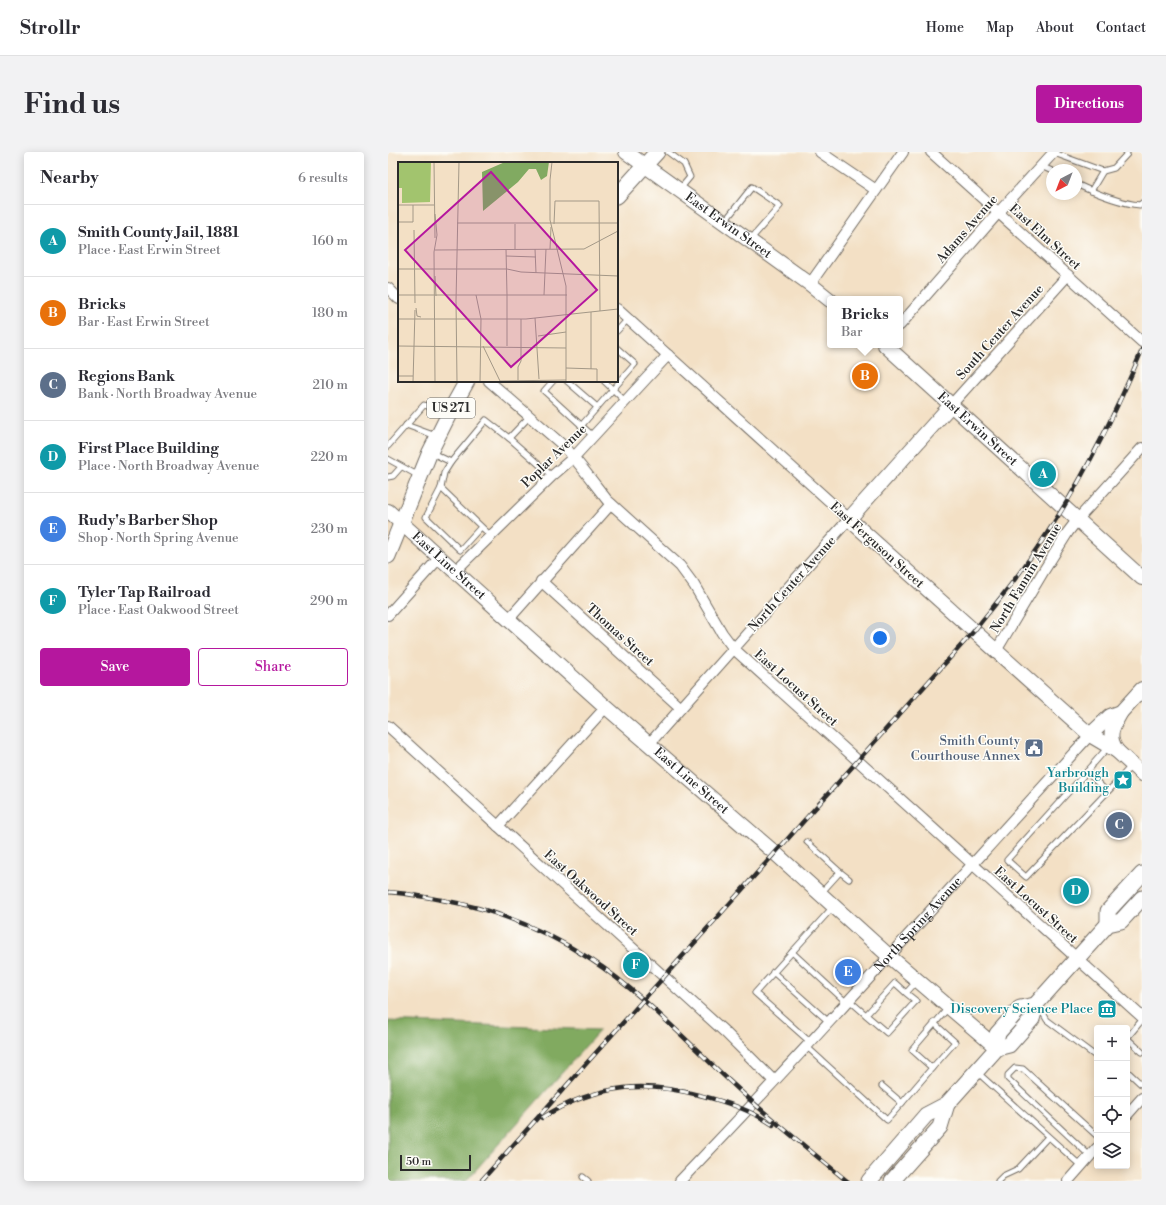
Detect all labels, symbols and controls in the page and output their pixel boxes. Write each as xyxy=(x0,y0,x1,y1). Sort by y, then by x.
text: Strollr xyxy=(20,16,81,40)
text: Home xyxy=(926,19,964,37)
text: Map xyxy=(986,19,1014,37)
text: About xyxy=(1036,19,1074,37)
text: Contact xyxy=(1096,19,1146,37)
button: Directions xyxy=(1036,85,1142,123)
text: Find us xyxy=(24,87,120,122)
inset map xyxy=(398,162,618,382)
north arrow xyxy=(1046,164,1082,200)
text: Nearby xyxy=(40,167,99,189)
text: 6 results xyxy=(298,170,348,186)
street label: East Erwin Street xyxy=(682,189,775,262)
street label: Adams Avenue xyxy=(932,191,1001,267)
street label: East Elm Street xyxy=(1006,201,1084,274)
text: Smith County Jail, 1881 xyxy=(78,223,239,242)
text: A xyxy=(48,233,58,249)
text: 160 m xyxy=(312,233,348,249)
text: Place · East Erwin Street xyxy=(78,242,221,258)
street label: South Center Avenue xyxy=(953,281,1047,383)
text: Bricks xyxy=(78,295,126,314)
popup xyxy=(827,296,903,348)
text: B xyxy=(48,305,58,321)
text: 180 m xyxy=(312,305,348,321)
text: Bricks xyxy=(841,305,889,324)
text: Bar · East Erwin Street xyxy=(78,314,210,330)
text: Bar xyxy=(841,324,863,340)
pin: B xyxy=(852,361,878,391)
text: Regions Bank xyxy=(78,367,175,386)
text: C xyxy=(48,377,58,393)
text: 210 m xyxy=(313,377,348,393)
text: Bank · North Broadway Avenue xyxy=(78,386,257,402)
street label: East Erwin Street xyxy=(934,389,1021,470)
road number: US 271 xyxy=(427,398,475,418)
street label: Poplar Avenue xyxy=(518,421,590,491)
text: First Place Building xyxy=(78,439,219,458)
text: D xyxy=(48,449,58,465)
text: 220 m xyxy=(310,449,348,465)
text: Place · North Broadway Avenue xyxy=(78,458,259,474)
pin: A xyxy=(1030,459,1056,489)
street label: East Ferguson Street xyxy=(827,498,928,592)
text: Rudy's Barber Shop xyxy=(78,511,218,530)
street label: North Fannin Avenue xyxy=(987,520,1065,636)
text: E xyxy=(48,521,58,537)
text: 230 m xyxy=(311,521,348,537)
street label: East Line Street xyxy=(409,528,490,603)
text: Shop · North Spring Avenue xyxy=(78,530,239,546)
street label: North Center Avenue xyxy=(745,532,840,635)
text: Tyler Tap Railroad xyxy=(78,583,211,602)
text: F xyxy=(48,593,58,609)
text: 290 m xyxy=(310,593,348,609)
street label: Thomas Street xyxy=(583,600,657,670)
text: Place · East Oakwood Street xyxy=(78,602,239,618)
your location xyxy=(870,628,890,648)
street label: East Locust Street xyxy=(751,646,841,730)
button: Save xyxy=(40,648,190,686)
button: Share xyxy=(198,648,348,686)
place label: Smith County Courthouse Annex xyxy=(911,733,1021,764)
public building icon: Smith County Courthouse Annex xyxy=(1023,737,1045,759)
street label: East Line Street xyxy=(651,744,732,818)
place label: Yarbrough Building xyxy=(1046,765,1109,796)
place icon: Yarbrough Building xyxy=(1112,769,1134,791)
pin: C xyxy=(1106,810,1132,840)
street label: East Oakwood Street xyxy=(541,847,642,940)
street label: East Locust Street xyxy=(991,863,1081,947)
street label: North Spring Avenue xyxy=(871,873,966,975)
pin: D xyxy=(1063,876,1089,906)
pin: F xyxy=(623,950,649,980)
pin: E xyxy=(835,957,861,987)
museum icon: Discovery Science Place xyxy=(1096,998,1118,1020)
place label: Discovery Science Place xyxy=(951,1001,1093,1017)
map controls xyxy=(1094,1025,1130,1169)
button: + xyxy=(1094,1025,1130,1061)
button: − xyxy=(1094,1061,1130,1097)
button: locate xyxy=(1094,1097,1130,1133)
button: layers xyxy=(1094,1133,1130,1169)
scale bar xyxy=(400,1153,471,1172)
text: 50 m xyxy=(406,1155,431,1169)

